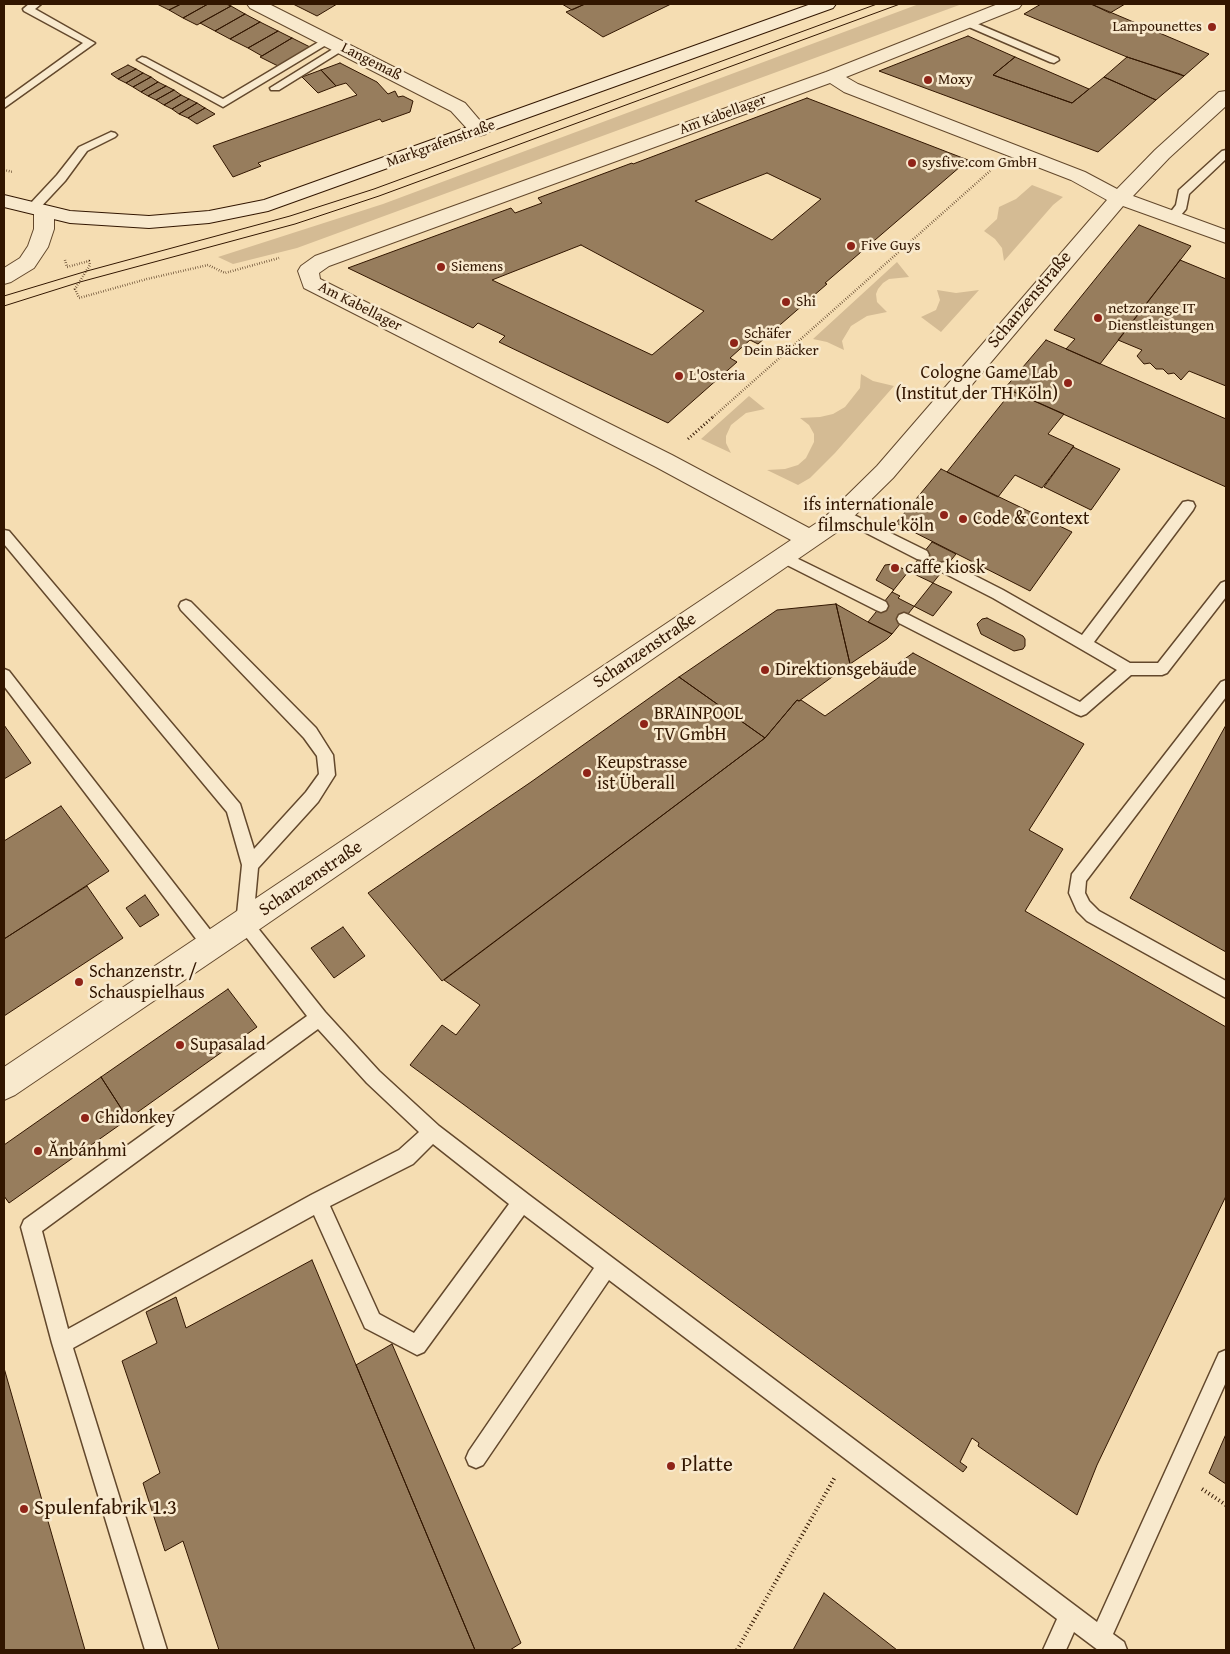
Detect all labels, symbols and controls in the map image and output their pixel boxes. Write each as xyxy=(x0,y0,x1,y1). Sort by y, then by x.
place label: Lampounettes xyxy=(1112,18,1202,36)
marker: Lampounettes xyxy=(1206,21,1218,33)
street label: Langemaß xyxy=(338,39,404,85)
place label: Moxy xyxy=(938,71,973,89)
marker: Moxy xyxy=(922,74,934,86)
street label: Am Kabellager xyxy=(677,91,769,139)
street label: Markgrafenstraße xyxy=(384,116,498,172)
place label: sysfive.com GmbH xyxy=(922,154,1037,172)
marker: sysfive.com GmbH xyxy=(906,157,918,169)
place label: Five Guys xyxy=(861,237,920,255)
marker: Five Guys xyxy=(845,240,857,252)
street label: Schanzenstraße xyxy=(983,247,1077,353)
place label: Siemens xyxy=(451,258,503,276)
marker: Siemens xyxy=(435,261,447,273)
street label: Am Kabellager xyxy=(315,278,405,336)
place label: Shi xyxy=(796,293,816,311)
marker: Shi xyxy=(780,296,792,308)
place label: netzorange IT Dienstleistungen xyxy=(1108,300,1214,335)
marker: netzorange IT Dienstleistungen xyxy=(1092,312,1104,324)
place label: Schäfer Dein Bäcker xyxy=(744,325,819,360)
marker: Schäfer Dein Bäcker xyxy=(728,337,740,349)
place label: Cologne Game Lab (Institut der TH Köln) xyxy=(895,362,1058,404)
place label: L'Osteria xyxy=(689,367,745,385)
marker: L'Osteria xyxy=(673,370,685,382)
marker: Cologne Game Lab (Institut der TH Köln) xyxy=(1062,377,1074,389)
place label: ifs internationale filmschule köln xyxy=(803,494,934,536)
place label: Code & Context xyxy=(973,508,1089,530)
marker: ifs internationale filmschule köln xyxy=(938,509,950,521)
marker: Code & Context xyxy=(957,513,969,525)
place label: caffe kiosk xyxy=(905,557,985,579)
marker: caffe kiosk xyxy=(889,562,901,574)
street label: Schanzenstraße xyxy=(589,609,701,693)
place label: Direktionsgebäude xyxy=(775,659,917,681)
marker: Direktionsgebäude xyxy=(759,664,771,676)
place label: BRAINPOOL TV GmbH xyxy=(654,703,743,746)
marker: BRAINPOOL TV GmbH xyxy=(638,718,650,730)
place label: Keupstrasse ist Überall xyxy=(597,752,688,794)
marker: Keupstrasse ist Überall xyxy=(581,767,593,779)
street label: Schanzenstraße xyxy=(255,837,367,921)
place label: Schanzenstr. / Schauspielhaus xyxy=(89,961,205,1004)
marker: Schanzenstr. / Schauspielhaus xyxy=(73,976,85,988)
place label: Supasalad xyxy=(190,1034,266,1056)
marker: Supasalad xyxy=(174,1039,186,1051)
place label: Chidonkey xyxy=(95,1107,175,1129)
marker: Chidonkey xyxy=(79,1112,91,1124)
place label: Ănbánhmì xyxy=(48,1140,127,1162)
marker: Ănbánhmì xyxy=(32,1145,44,1157)
place label: Platte xyxy=(681,1453,733,1479)
marker: Platte xyxy=(665,1460,677,1472)
place label: Spulenfabrik 1.3 xyxy=(34,1496,177,1522)
marker: Spulenfabrik 1.3 xyxy=(18,1503,30,1515)

